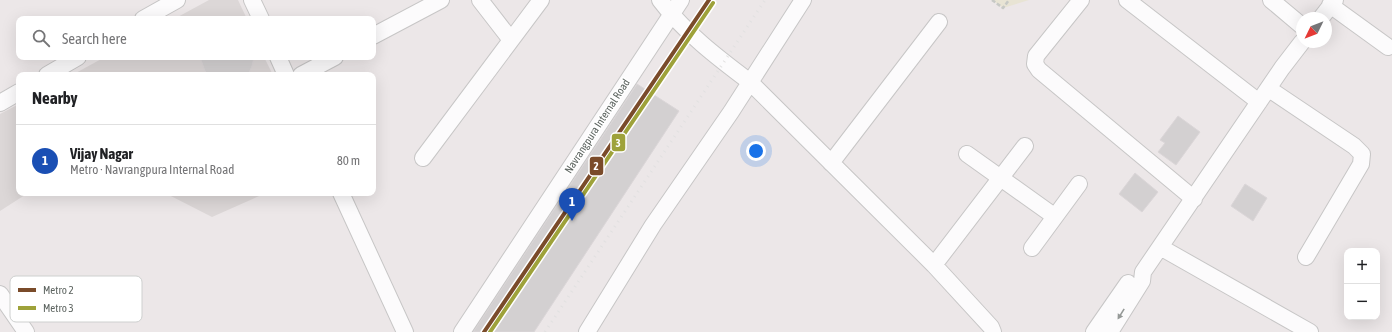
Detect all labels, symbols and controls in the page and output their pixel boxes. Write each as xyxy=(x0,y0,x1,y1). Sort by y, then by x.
north arrow xyxy=(1296,12,1332,48)
search box xyxy=(16,16,376,60)
icon: search xyxy=(30,27,52,49)
text: Search here xyxy=(62,30,127,47)
street label: Navrangpura Internal Road xyxy=(562,77,632,175)
text: Nearby xyxy=(32,88,78,108)
line badge: 3 xyxy=(611,133,626,152)
text: 3 xyxy=(615,137,621,149)
your location xyxy=(746,141,766,161)
text: Vijay Nagar xyxy=(70,145,133,162)
text: 1 xyxy=(42,153,48,168)
text: 80 m xyxy=(337,153,360,168)
line badge: 2 xyxy=(589,156,604,176)
text: 2 xyxy=(593,160,599,172)
text: Metro · Navrangpura Internal Road xyxy=(70,162,234,177)
pin: 1 xyxy=(559,188,585,221)
map controls xyxy=(1344,248,1380,320)
button: + xyxy=(1344,248,1380,284)
legend xyxy=(10,276,142,322)
text: Metro 2 xyxy=(43,284,74,296)
button: − xyxy=(1344,284,1380,320)
text: Metro 3 xyxy=(43,302,74,314)
one-way arrow xyxy=(1117,309,1125,319)

